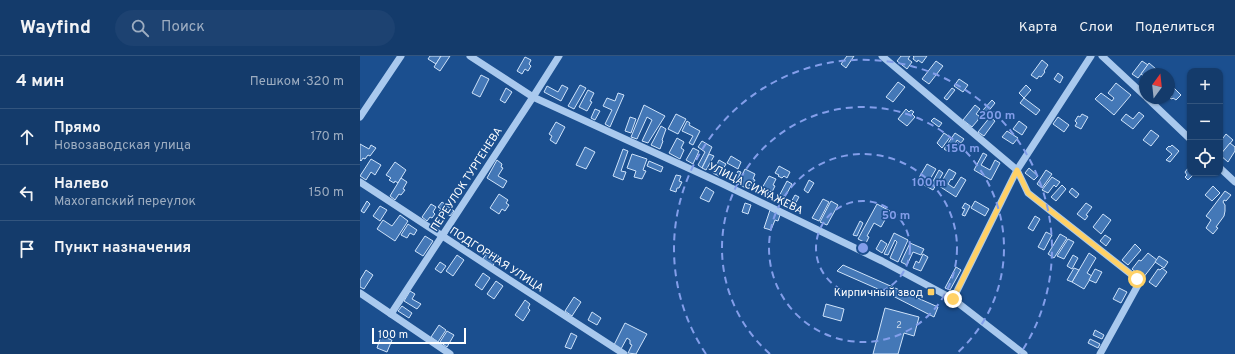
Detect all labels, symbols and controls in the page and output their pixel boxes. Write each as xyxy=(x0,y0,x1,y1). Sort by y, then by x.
search box xyxy=(115,10,395,46)
text: Wayfind xyxy=(20,16,91,40)
icon: search xyxy=(129,17,151,39)
text: Поиск xyxy=(161,18,205,37)
text: Карта xyxy=(1019,19,1057,36)
text: Слои xyxy=(1079,19,1113,36)
text: Поделиться xyxy=(1135,19,1215,36)
north arrow xyxy=(1139,68,1175,104)
map controls xyxy=(1187,68,1223,176)
button: + xyxy=(1187,68,1223,104)
text: 4 мин xyxy=(16,71,64,93)
text: Пешком · 320 m xyxy=(250,74,344,90)
button: − xyxy=(1187,104,1223,140)
text: 200 m xyxy=(979,108,1015,124)
text: Прямо xyxy=(54,119,101,138)
street label: ПЕРЕУЛОК ТУРГЕНЕВА xyxy=(428,125,506,234)
icon: ahead xyxy=(16,126,38,148)
text: 170 m xyxy=(310,129,344,145)
text: Новозаводская улица xyxy=(54,138,191,154)
button: locate xyxy=(1187,140,1223,176)
text: 150 m xyxy=(946,141,980,157)
street label: УЛИЦА СИЖАЖЕВА xyxy=(706,160,805,218)
text: Налево xyxy=(54,175,109,194)
text: 100 m xyxy=(912,175,946,191)
icon: left xyxy=(16,182,38,204)
text: 150 m xyxy=(309,185,344,201)
text: Махогапский переулок xyxy=(54,194,196,210)
text: 50 m xyxy=(882,208,910,224)
street label: ПОДГОРНАЯ УЛИЦА xyxy=(447,224,546,296)
icon: arrive xyxy=(16,238,38,260)
text: Пункт назначения xyxy=(54,239,191,258)
centre of rings xyxy=(856,241,870,255)
route start xyxy=(1128,270,1146,288)
place label: Кирпичный звод xyxy=(834,286,923,300)
marker: Кирпичный звод xyxy=(926,287,936,297)
route end xyxy=(944,290,962,308)
house number: 2 xyxy=(896,320,902,331)
scale bar xyxy=(372,326,466,345)
text: 100 m xyxy=(378,328,408,342)

